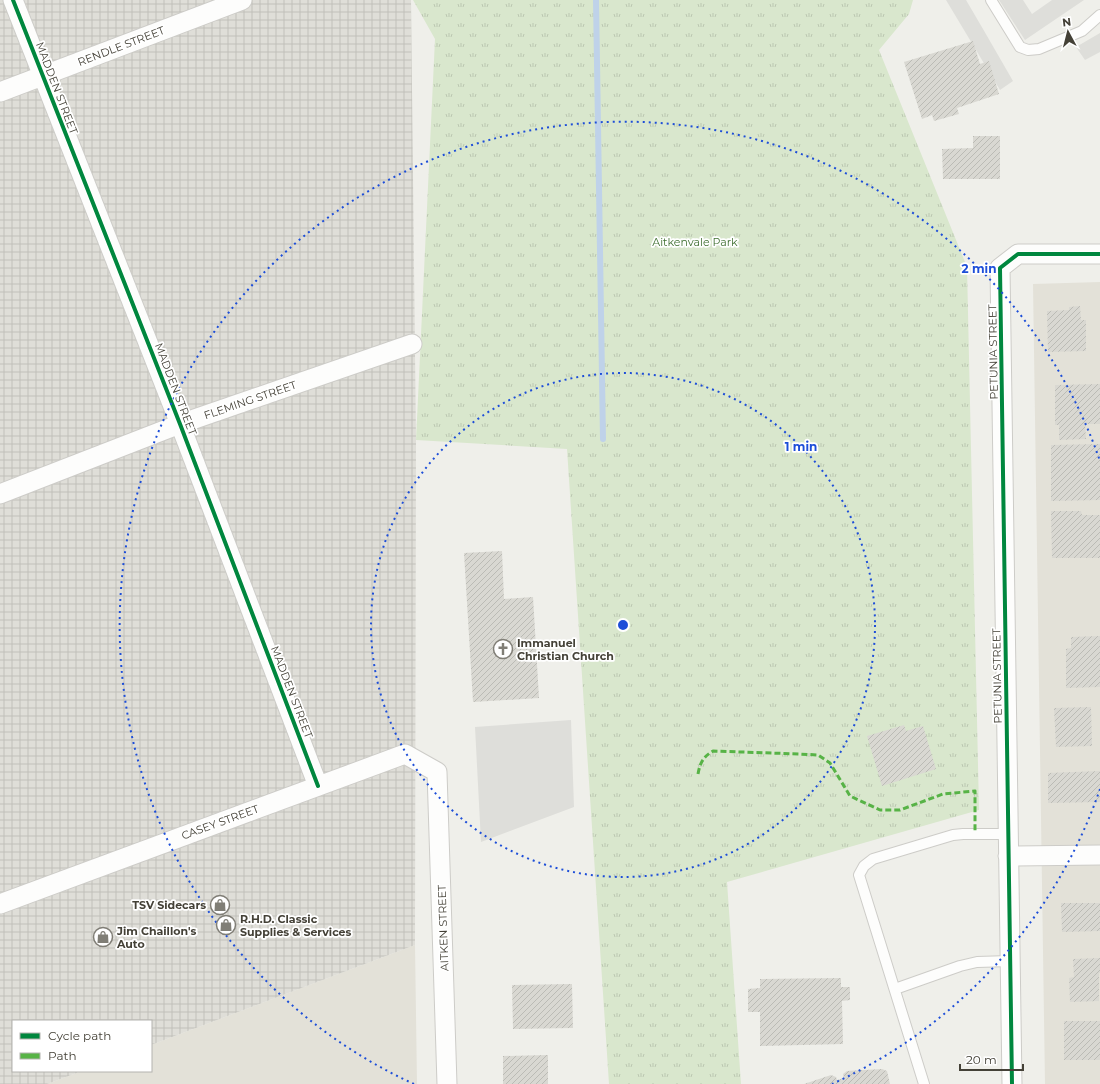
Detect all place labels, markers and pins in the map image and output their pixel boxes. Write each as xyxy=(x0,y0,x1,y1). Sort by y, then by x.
centre of rings xyxy=(616,618,630,632)
place label: Immanuel Christian Church xyxy=(517,636,614,663)
church icon: Immanuel Christian Church xyxy=(492,638,514,660)
shop icon: TSV Sidecars xyxy=(209,894,231,916)
place label: TSV Sidecars xyxy=(132,898,206,912)
place label: R.H.D. Classic Supplies & Services xyxy=(240,912,352,939)
shop icon: R.H.D. Classic Supplies & Services xyxy=(215,914,237,936)
place label: Jim Chaillon's Auto xyxy=(116,924,197,951)
shop icon: Jim Chaillon's Auto xyxy=(92,926,114,948)

